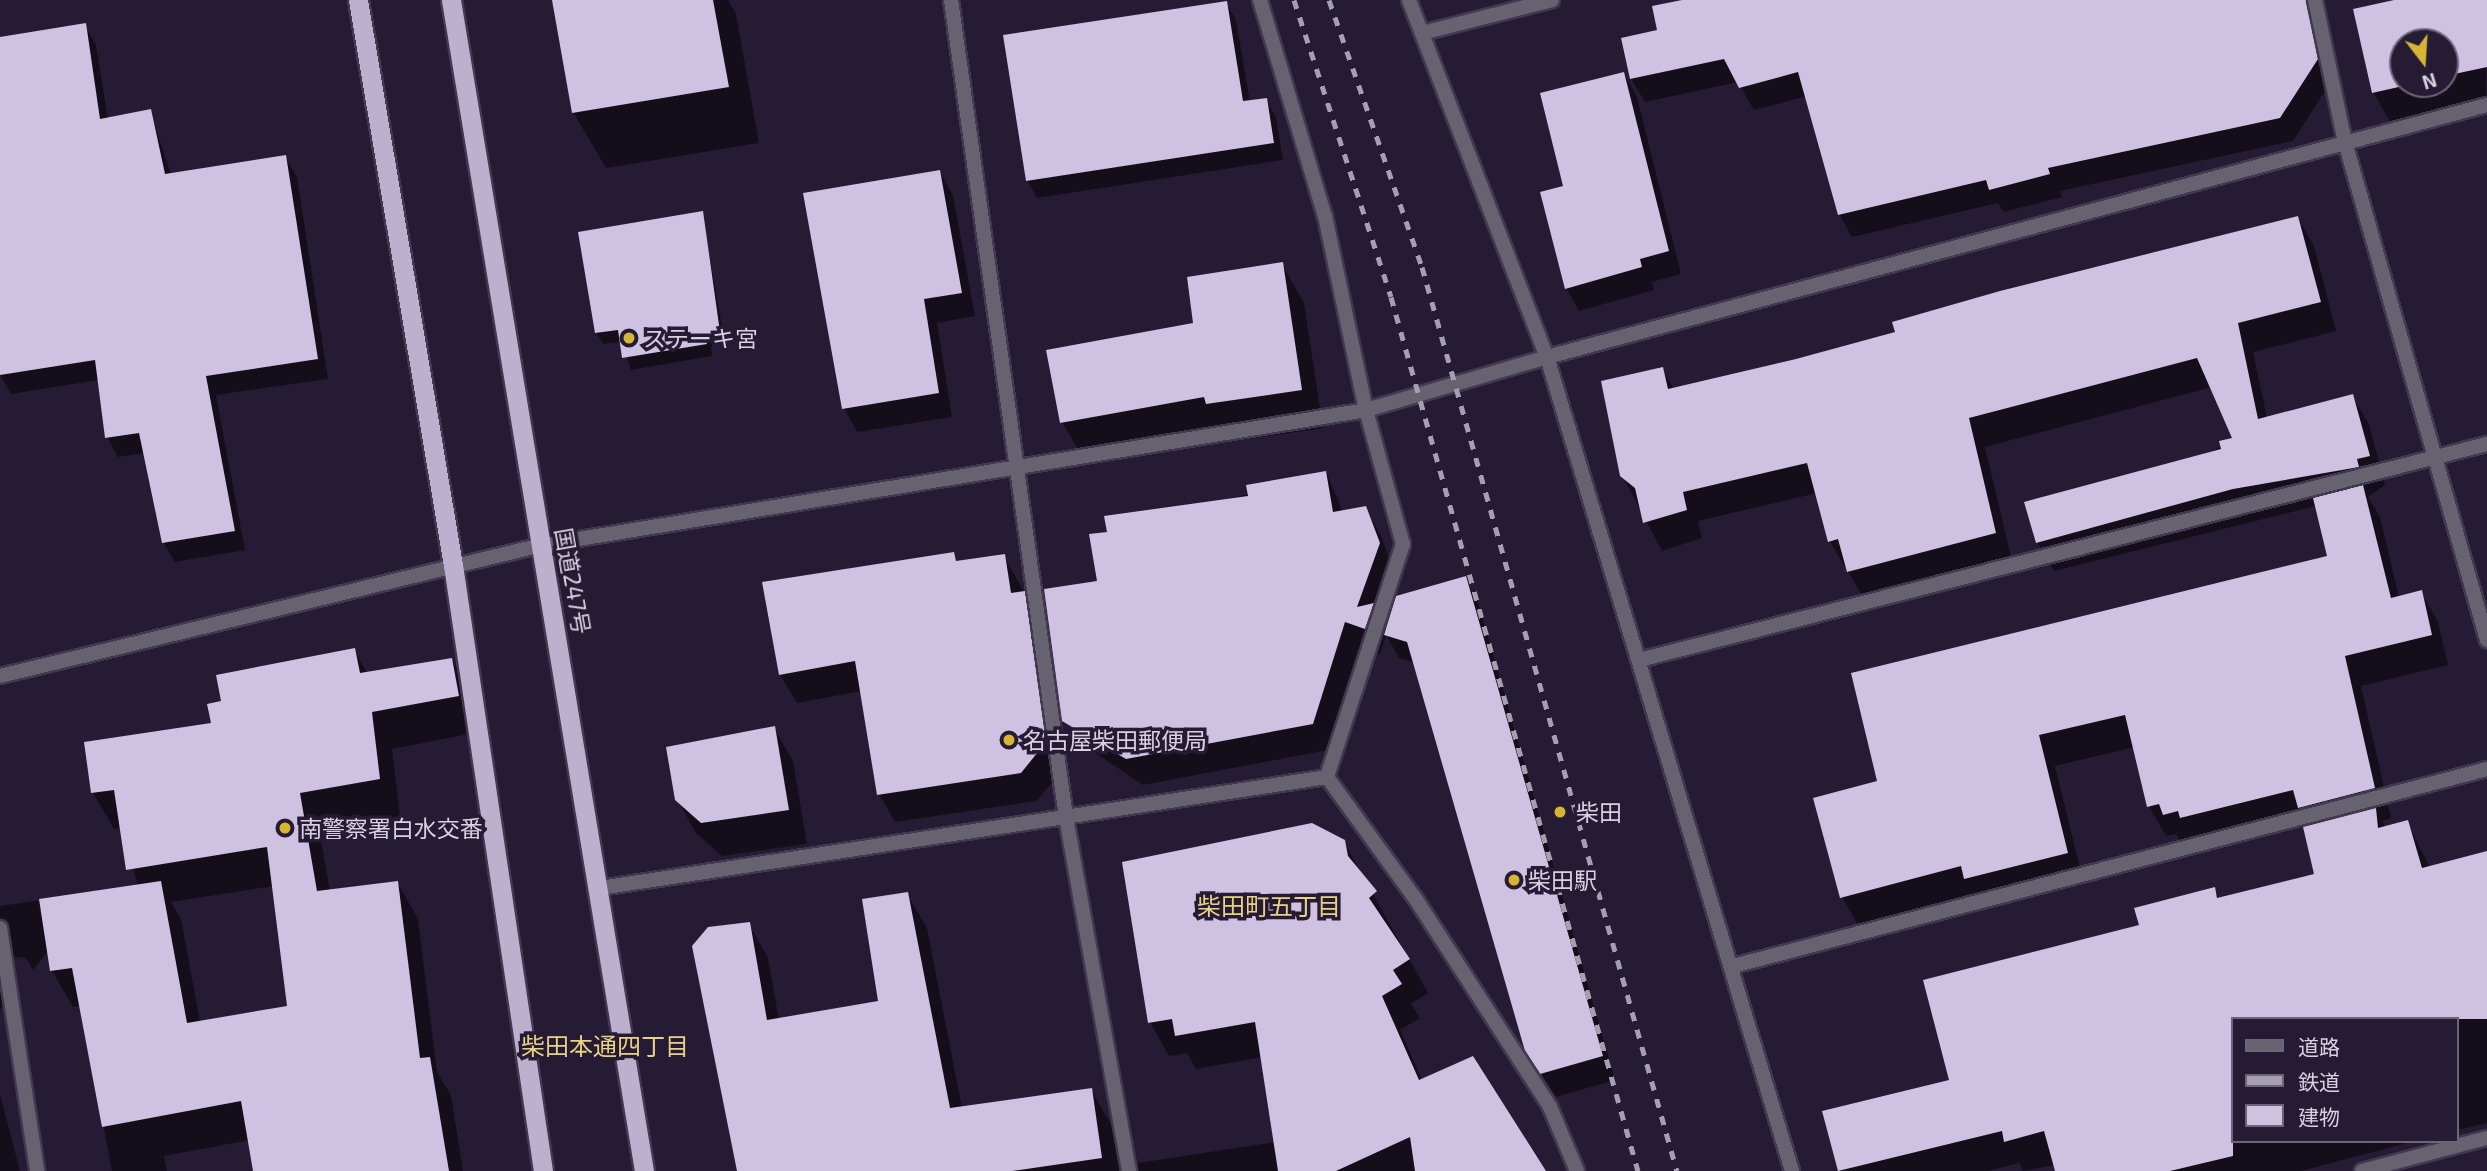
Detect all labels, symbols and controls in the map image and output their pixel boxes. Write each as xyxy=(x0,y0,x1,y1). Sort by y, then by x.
north arrow xyxy=(2389,28,2459,98)
text: N xyxy=(2420,69,2440,95)
place label: ステーキ宮 xyxy=(643,324,758,352)
marker: ステーキ宮 xyxy=(621,330,637,346)
street label: 国道247号 xyxy=(550,525,596,637)
place label: 名古屋柴田郵便局 xyxy=(1023,726,1207,754)
marker: 名古屋柴田郵便局 xyxy=(1001,732,1017,748)
place label: 柴田 xyxy=(1576,798,1622,826)
marker: 柴田 xyxy=(1550,802,1570,822)
place label: 南警察署白水交番 xyxy=(299,814,483,842)
marker: 南警察署白水交番 xyxy=(277,820,293,836)
place label: 柴田駅 xyxy=(1528,866,1597,894)
marker: 柴田駅 xyxy=(1506,872,1522,888)
district label: 柴田町五丁目 xyxy=(1197,892,1341,920)
legend xyxy=(2232,1017,2459,1143)
district label: 柴田本通四丁目 xyxy=(521,1032,689,1060)
text: 道路 xyxy=(2298,1034,2340,1059)
text: 鉄道 xyxy=(2298,1069,2340,1094)
text: 建物 xyxy=(2298,1104,2340,1129)

